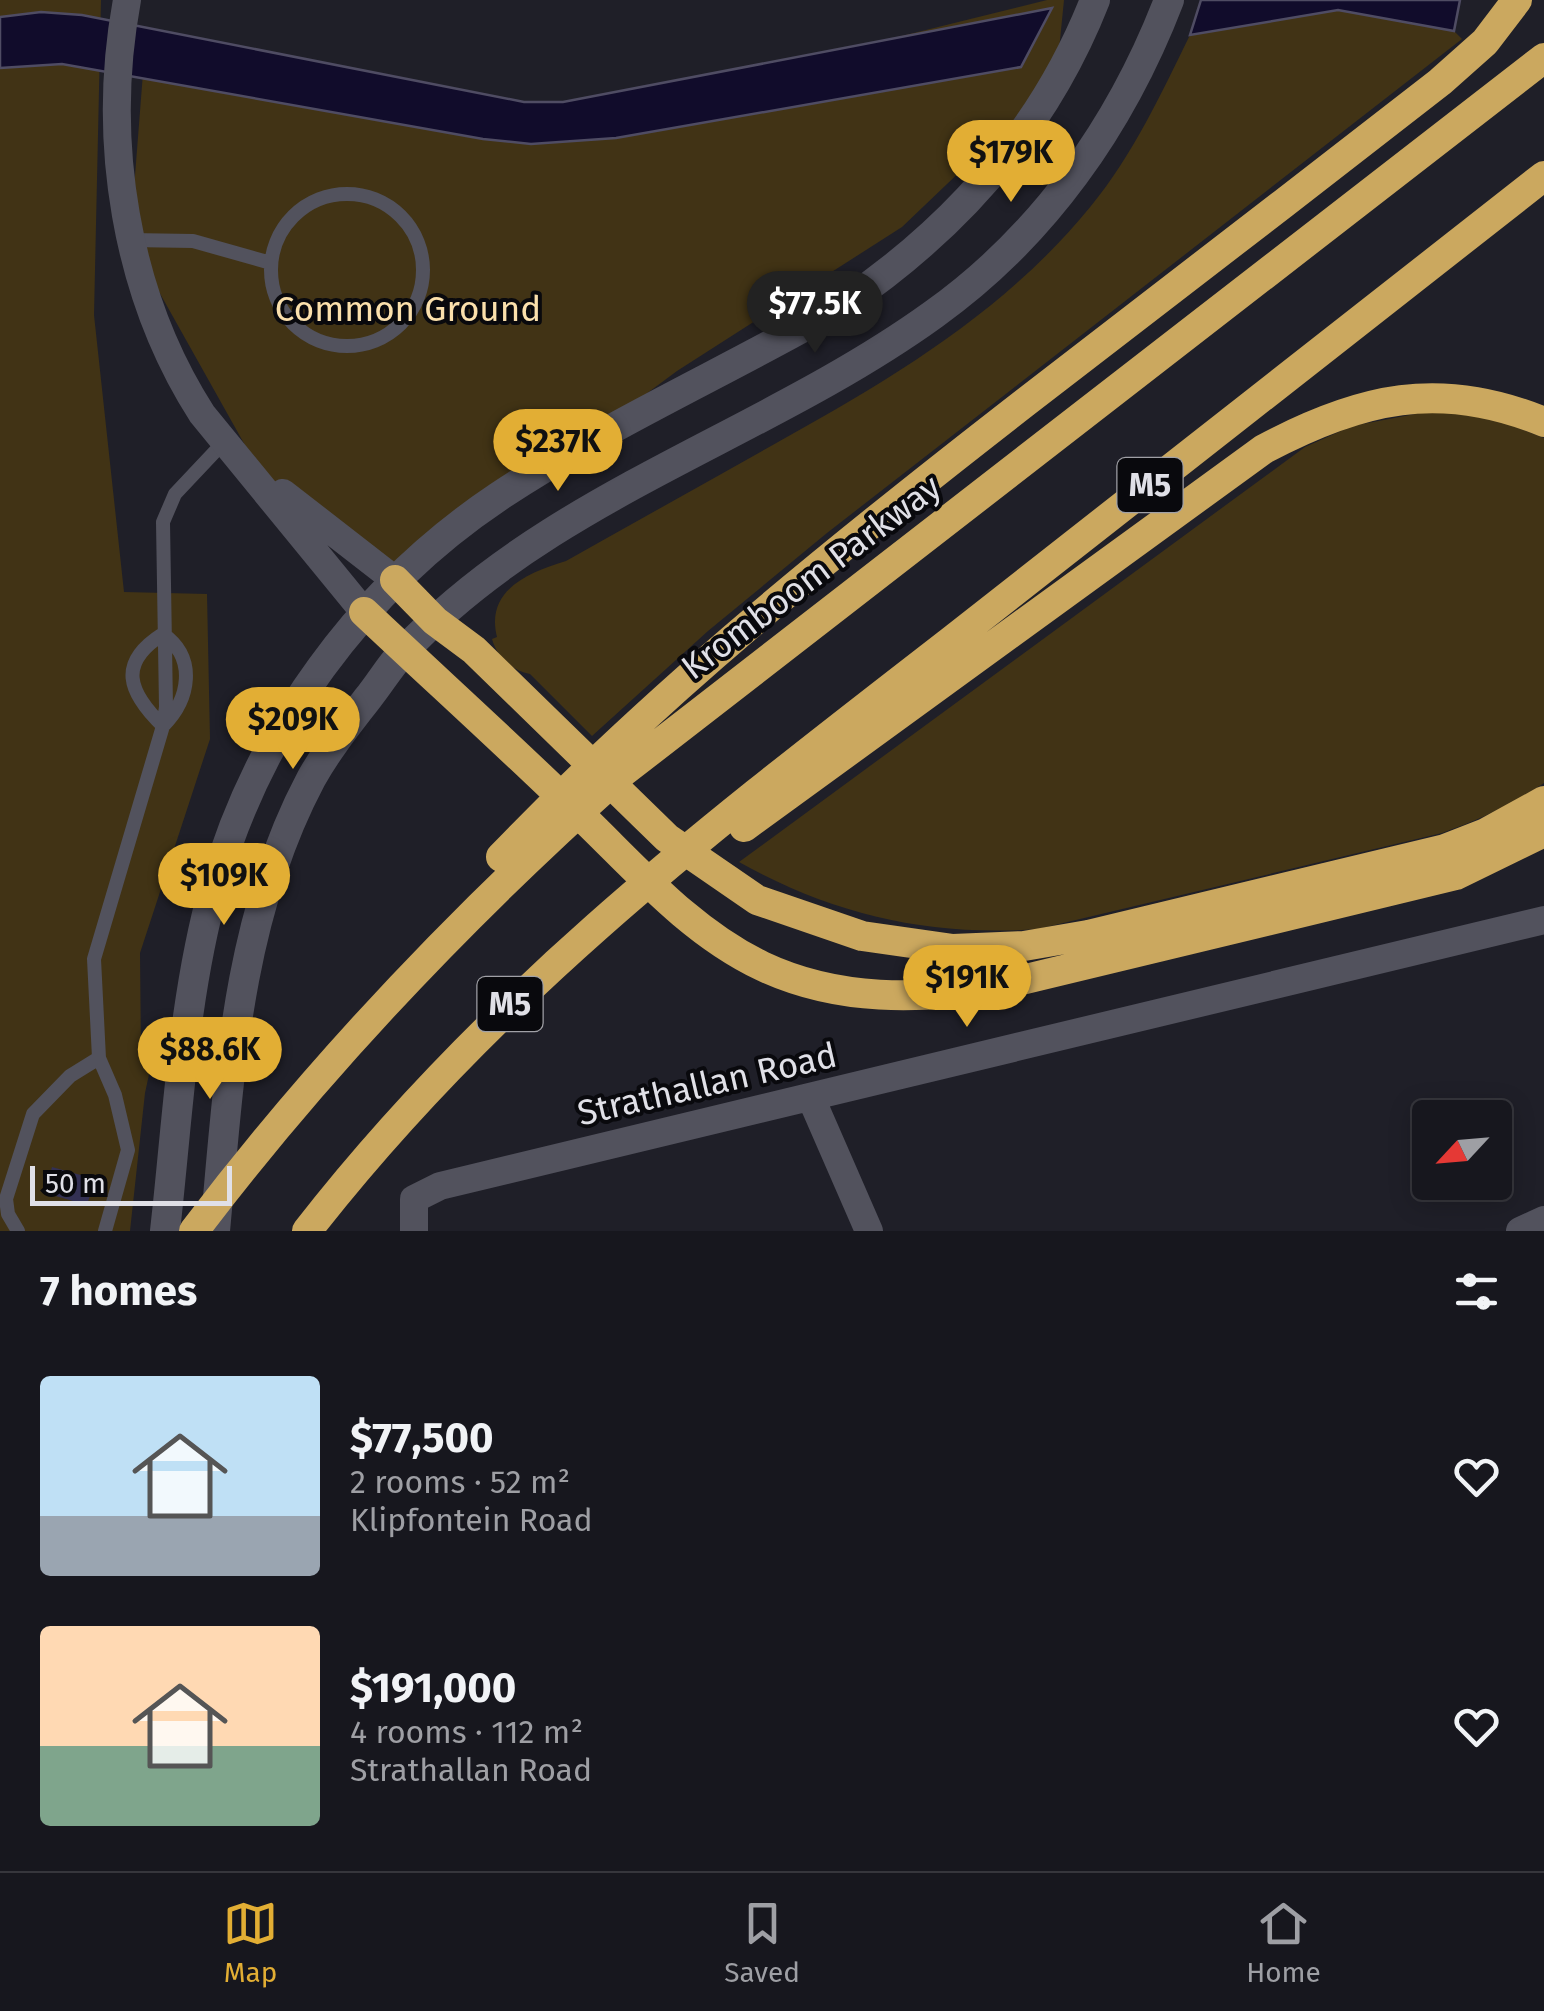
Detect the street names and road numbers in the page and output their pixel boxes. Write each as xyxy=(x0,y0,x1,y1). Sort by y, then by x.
road number: M5 xyxy=(1118,458,1182,512)
street label: Kromboom Parkway xyxy=(673,466,949,688)
road number: M5 xyxy=(478,977,542,1031)
street label: Strathallan Road xyxy=(573,1034,841,1134)

